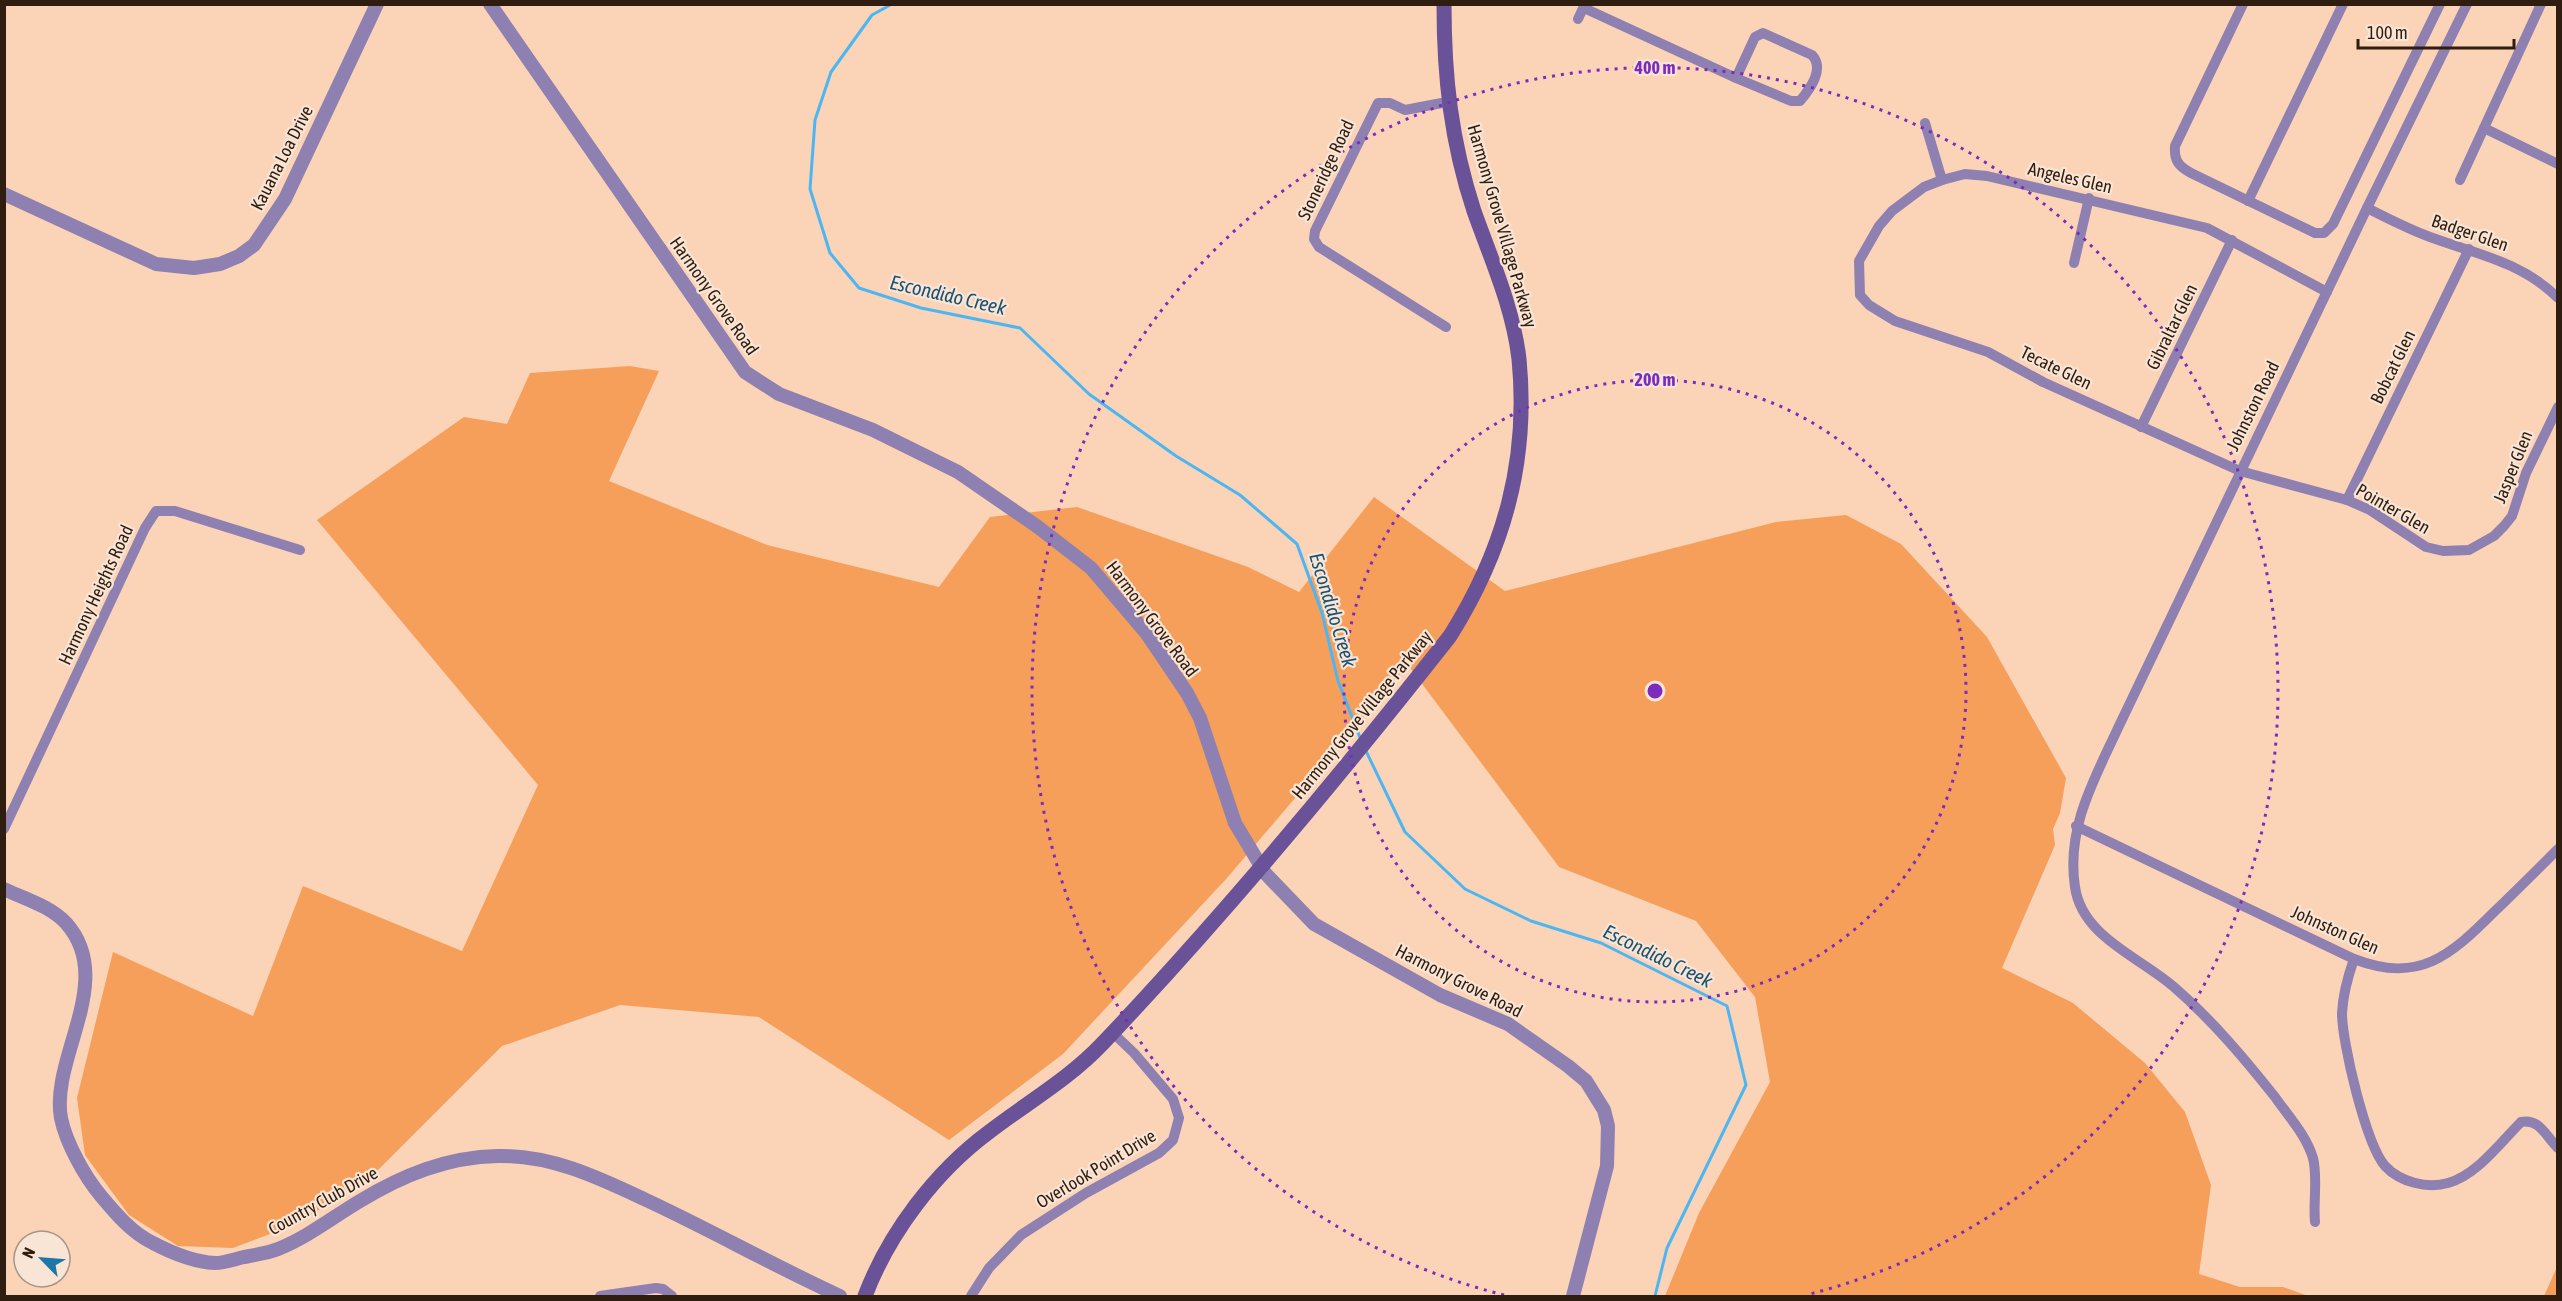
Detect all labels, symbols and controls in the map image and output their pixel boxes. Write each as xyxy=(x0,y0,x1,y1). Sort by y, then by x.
scale bar xyxy=(2358,12,2514,50)
text: 100 m xyxy=(2367,22,2408,43)
text: 400 m xyxy=(1634,57,1675,78)
street label: Kauana Loa Drive xyxy=(246,102,317,214)
street label: Stoneridge Road xyxy=(1293,116,1358,223)
street label: Harmony Grove Village Parkway xyxy=(1463,122,1542,330)
street label: Angeles Glen xyxy=(2026,158,2114,197)
street label: Badger Glen xyxy=(2429,210,2511,255)
street label: Harmony Grove Road xyxy=(666,233,763,359)
water label: Escondido Creek xyxy=(888,270,1009,319)
street label: Gibraltar Glen xyxy=(2142,281,2201,373)
street label: Bobcat Glen xyxy=(2366,327,2419,407)
street label: Tecate Glen xyxy=(2017,341,2095,394)
street label: Johnston Road xyxy=(2222,358,2283,454)
text: 200 m xyxy=(1635,369,1675,390)
street label: Jasper Glen xyxy=(2489,428,2537,506)
street label: Pointer Glen xyxy=(2353,479,2434,538)
street label: Harmony Heights Road xyxy=(54,522,137,668)
water label: Escondido Creek xyxy=(1305,550,1362,670)
street label: Harmony Grove Road xyxy=(1102,557,1203,681)
street label: Harmony Grove Village Parkway xyxy=(1287,626,1436,803)
centre of rings xyxy=(1645,681,1665,701)
street label: Johnston Glen xyxy=(2288,901,2382,958)
water label: Escondido Creek xyxy=(1600,919,1717,992)
street label: Harmony Grove Road xyxy=(1392,940,1526,1022)
street label: Overlook Point Drive xyxy=(1032,1125,1159,1213)
street label: Country Club Drive xyxy=(264,1162,381,1239)
north arrow xyxy=(12,1229,72,1289)
text: N xyxy=(18,1245,39,1261)

